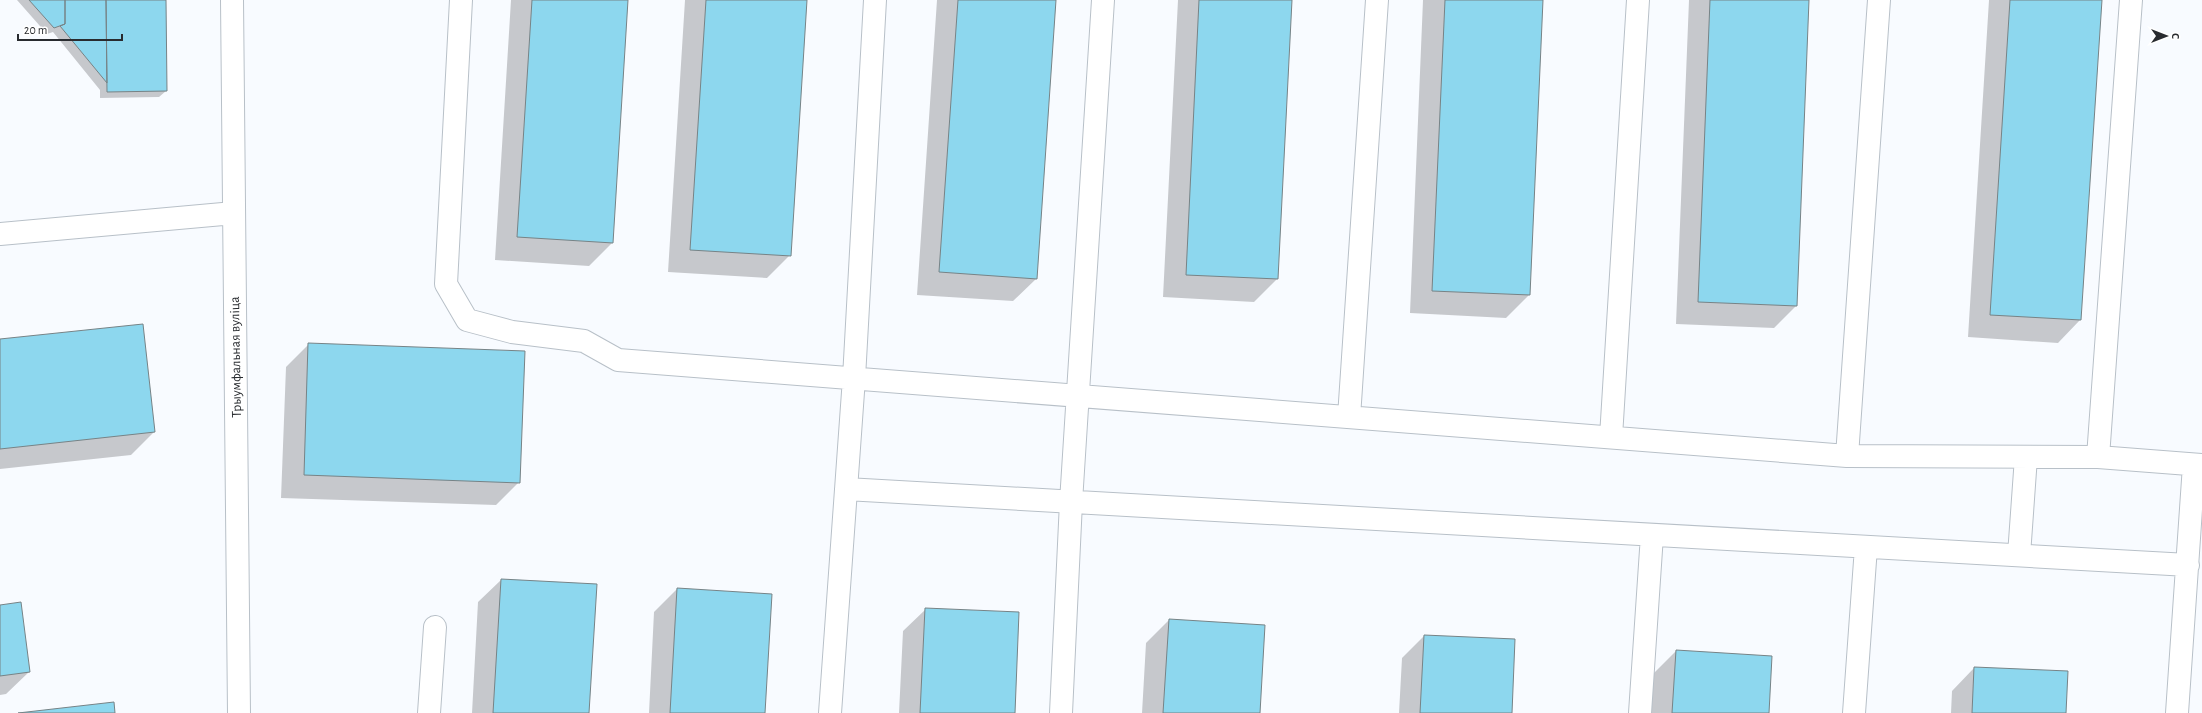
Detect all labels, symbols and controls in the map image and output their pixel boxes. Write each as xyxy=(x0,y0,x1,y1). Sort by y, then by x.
scale bar xyxy=(18,16,122,42)
north arrow xyxy=(2146,16,2186,56)
text: 20 m xyxy=(24,24,47,36)
text: С xyxy=(2170,33,2181,39)
street label: Трыумфальная вуліца xyxy=(228,296,244,418)

